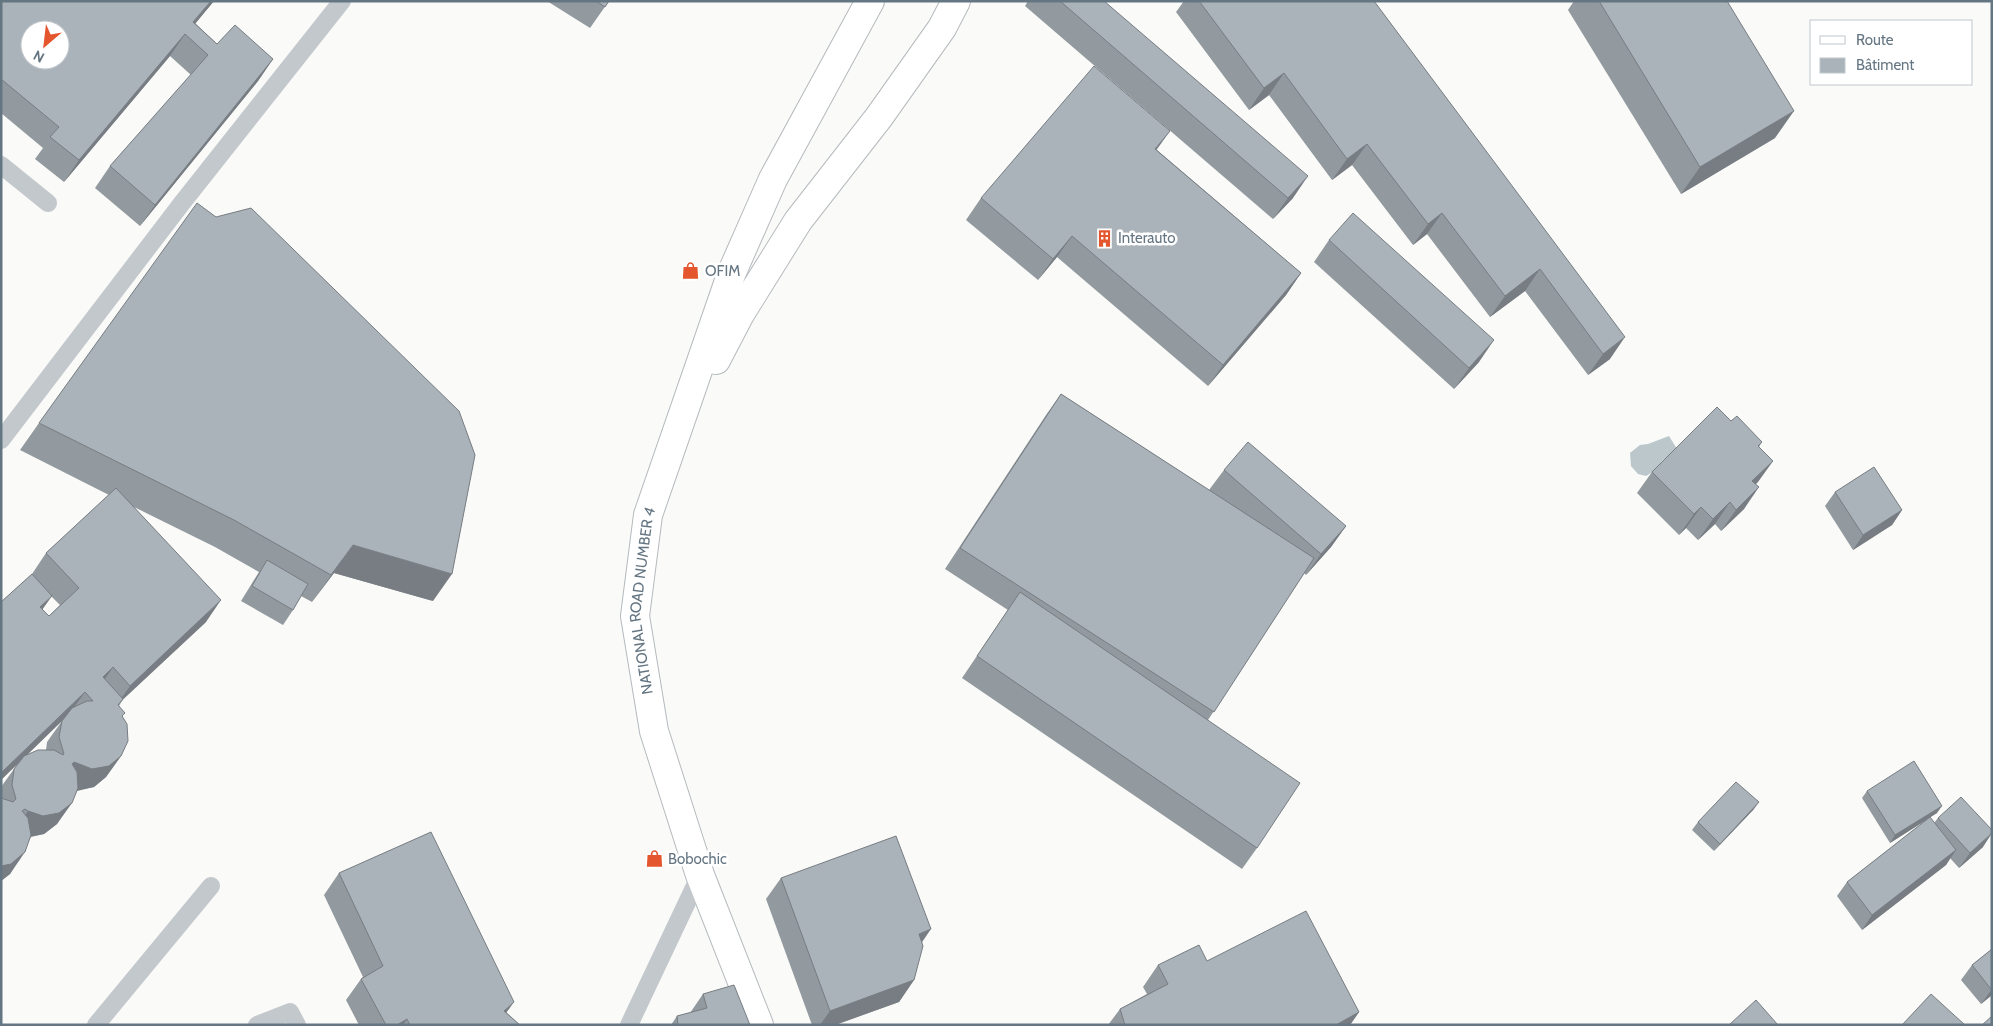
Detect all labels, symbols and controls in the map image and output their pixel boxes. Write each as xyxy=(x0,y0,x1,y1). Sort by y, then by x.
north arrow xyxy=(20,20,70,70)
legend xyxy=(1810,20,1973,85)
text: Route xyxy=(1856,31,1894,49)
text: N xyxy=(30,46,47,67)
text: Bâtiment xyxy=(1856,56,1914,74)
building icon: Interauto xyxy=(1094,228,1114,248)
place label: Interauto xyxy=(1118,229,1176,247)
shop icon: OFIM xyxy=(681,261,701,281)
place label: OFIM xyxy=(705,262,740,280)
street label: NATIONAL ROAD NUMBER 4 xyxy=(626,504,659,696)
shop icon: Bobochic xyxy=(644,849,664,869)
place label: Bobochic xyxy=(668,850,727,868)

